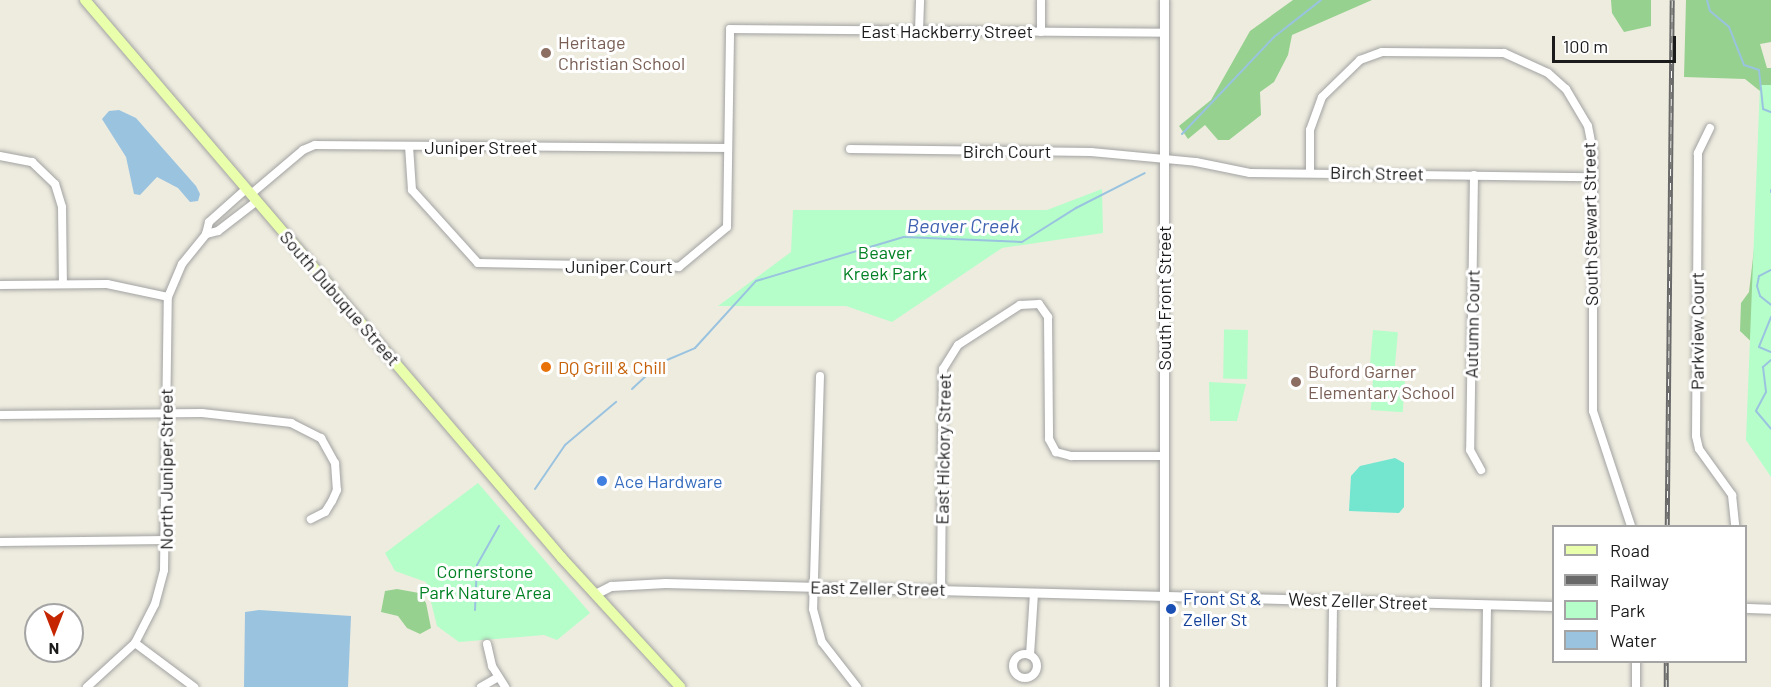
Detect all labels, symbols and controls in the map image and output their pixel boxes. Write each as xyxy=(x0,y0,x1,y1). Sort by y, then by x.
street label: East Hackberry Street xyxy=(861,20,1033,42)
scale bar xyxy=(1555,24,1680,62)
place label: Heritage Christian School xyxy=(558,32,685,74)
text: 100 m xyxy=(1563,35,1608,57)
marker: Heritage Christian School xyxy=(539,46,553,60)
street label: Juniper Street xyxy=(424,136,538,158)
street label: Birch Court xyxy=(963,140,1051,162)
street label: South Stewart Street xyxy=(1578,142,1602,306)
street label: Birch Street xyxy=(1330,161,1424,185)
water label: Beaver Creek xyxy=(907,213,1019,237)
street label: South Front Street xyxy=(1153,225,1175,371)
street label: South Dubuque Street xyxy=(276,226,404,370)
park label: Beaver Kreek Park xyxy=(843,242,927,284)
street label: Juniper Court xyxy=(565,255,673,277)
street label: Autumn Court xyxy=(1460,269,1484,379)
street label: Parkview Court xyxy=(1686,272,1708,390)
place label: DQ Grill & Chill xyxy=(558,356,666,378)
marker: DQ Grill & Chill xyxy=(539,360,553,374)
place label: Buford Garner Elementary School xyxy=(1308,361,1455,404)
street label: East Hickory Street xyxy=(931,373,955,525)
marker: Buford Garner Elementary School xyxy=(1289,375,1303,389)
street label: North Juniper Street xyxy=(155,388,177,550)
place label: Ace Hardware xyxy=(614,470,722,492)
marker: Ace Hardware xyxy=(595,474,609,488)
legend xyxy=(1552,525,1747,663)
text: Road xyxy=(1610,539,1650,561)
park label: Cornerstone Park Nature Area xyxy=(419,561,551,604)
text: Railway xyxy=(1610,569,1669,591)
street label: East Zeller Street xyxy=(810,576,946,600)
place label: Front St & Zeller St xyxy=(1183,588,1262,630)
street label: West Zeller Street xyxy=(1288,588,1428,614)
text: Park xyxy=(1610,599,1645,621)
marker: Front St & Zeller St xyxy=(1164,602,1178,616)
north arrow xyxy=(24,603,84,663)
text: Water xyxy=(1610,629,1657,651)
text: N xyxy=(49,640,59,659)

